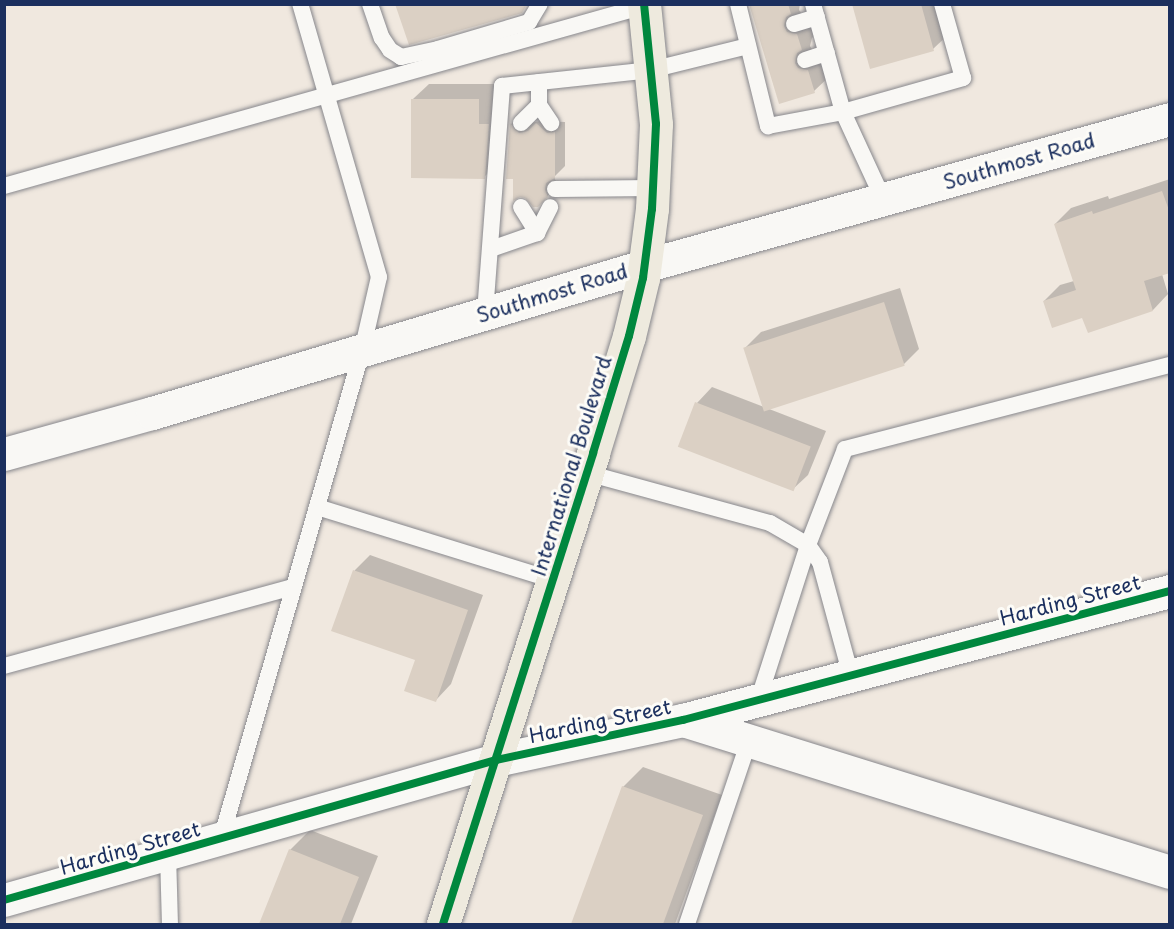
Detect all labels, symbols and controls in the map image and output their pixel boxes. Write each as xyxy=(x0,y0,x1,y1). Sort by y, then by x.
street label: Southmost Road xyxy=(940,128,1098,194)
street label: Southmost Road xyxy=(474,259,630,327)
street label: International Boulevard xyxy=(526,353,616,579)
street label: Harding Street xyxy=(997,570,1143,630)
street label: Harding Street xyxy=(527,694,673,748)
street label: Harding Street xyxy=(57,817,203,879)

